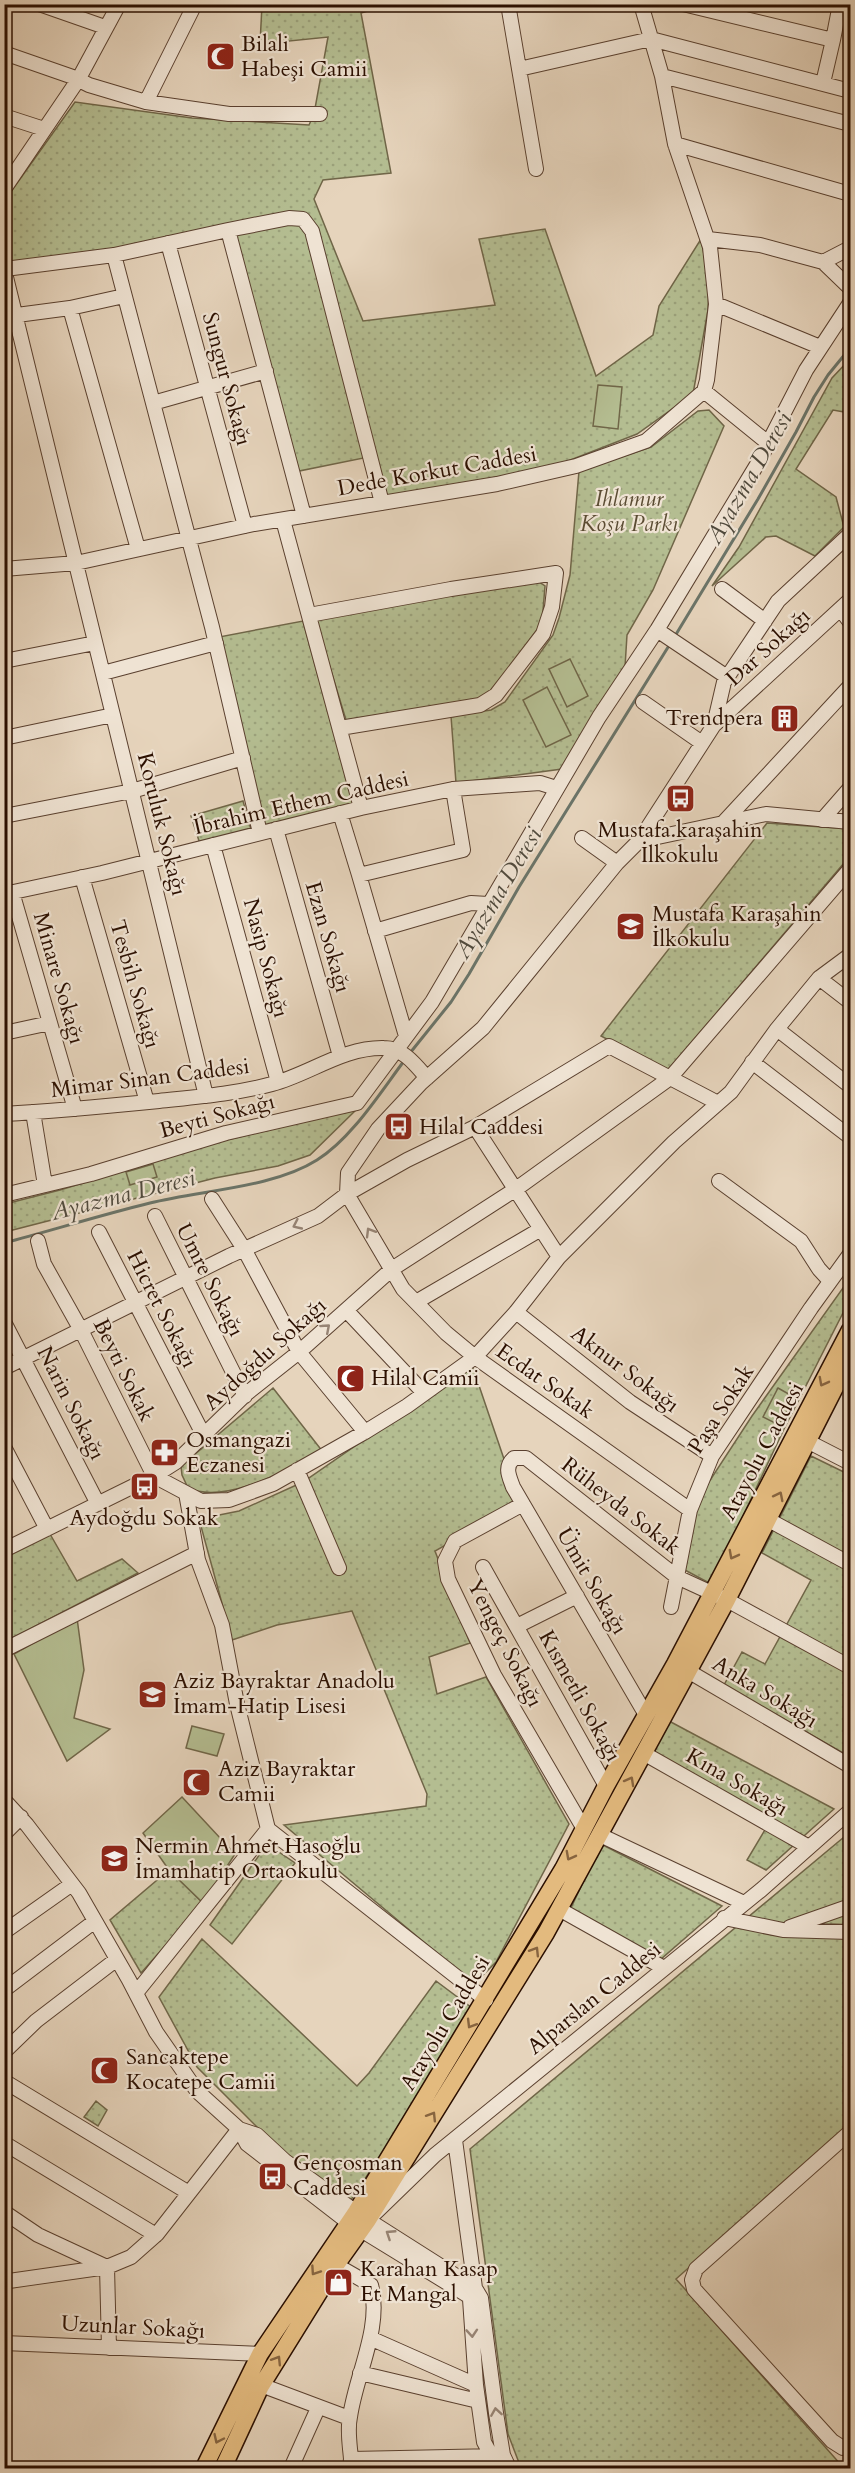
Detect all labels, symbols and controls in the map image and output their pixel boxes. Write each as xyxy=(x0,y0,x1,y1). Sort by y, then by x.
place label: Bilali Habeşi Camii xyxy=(241,29,367,84)
mosque icon: Bilali Habeşi Camii xyxy=(204,41,236,73)
street label: Sungur Sokağı xyxy=(195,309,259,449)
water label: Ayazma Deresi xyxy=(697,405,800,551)
street label: Dede Korkut Caddesi xyxy=(335,439,539,503)
park label: Ihlamur Koşu Parkı xyxy=(580,484,678,539)
street label: Dar Sokağı xyxy=(719,601,817,693)
building icon: Trendpera xyxy=(768,702,800,734)
place label: Trendpera xyxy=(665,703,763,733)
street label: Koruluk Sokağı xyxy=(130,749,194,899)
street label: İbrahim Ethem Caddesi xyxy=(190,764,412,842)
bus stop icon: Mustafa.karaşahin İlkokulu xyxy=(664,782,696,814)
place label: Mustafa.karaşahin İlkokulu xyxy=(598,815,763,870)
water label: Ayazma Deresi xyxy=(445,821,550,966)
street label: Ezan Sokağı xyxy=(298,878,358,996)
street label: Nasip Sokağı xyxy=(236,895,296,1021)
place label: Mustafa Karaşahin İlkokulu xyxy=(652,899,822,954)
street label: Minare Sokağı xyxy=(26,909,92,1047)
school or university icon: Mustafa Karaşahin İlkokulu xyxy=(615,911,647,943)
street label: Tesbih Sokağı xyxy=(102,916,168,1052)
street label: Mimar Sinan Caddesi xyxy=(49,1051,251,1105)
street label: Beyti Sokağı xyxy=(156,1086,278,1146)
bus stop icon: Hilal Caddesi xyxy=(382,1111,414,1143)
place label: Hilal Caddesi xyxy=(419,1112,543,1142)
water label: Ayazma Deresi xyxy=(46,1161,199,1229)
street label: Umre Sokağı xyxy=(169,1218,251,1342)
one-way arrow xyxy=(293,1218,304,1230)
one-way arrow xyxy=(365,1228,377,1238)
street label: Hicret Sokağı xyxy=(120,1245,204,1373)
street label: Aydoğdu Sokağı xyxy=(197,1291,333,1417)
street label: Beyti Sokak xyxy=(86,1313,162,1427)
street label: Aknur Sokağı xyxy=(565,1318,685,1420)
one-way arrow xyxy=(319,1324,330,1335)
street label: Ecdat Sokak xyxy=(490,1336,600,1426)
street label: Narin Sokağı xyxy=(30,1341,112,1465)
street label: Paşa Sokak xyxy=(681,1358,761,1460)
mosque icon: Hilal Camii xyxy=(334,1362,366,1394)
place label: Hilal Camii xyxy=(371,1363,480,1393)
one-way arrow xyxy=(819,1376,831,1387)
street label: Atayolu Caddesi xyxy=(713,1377,811,1525)
place label: Osmangazi Eczanesi xyxy=(186,1425,291,1480)
pharmacy icon: Osmangazi Eczanesi xyxy=(149,1437,181,1469)
street label: Rüheyda Sokak xyxy=(555,1450,687,1562)
bus stop icon: Aydoğdu Sokak xyxy=(128,1470,160,1502)
one-way arrow xyxy=(772,1492,783,1503)
place label: Aydoğdu Sokak xyxy=(70,1503,219,1533)
street label: Ümit Sokağı xyxy=(549,1522,635,1640)
one-way arrow xyxy=(729,1549,740,1559)
street label: Yengeç Sokağı xyxy=(460,1574,550,1712)
street label: Kısmetli Sokağı xyxy=(532,1625,628,1767)
street label: Anka Sokağı xyxy=(707,1649,823,1735)
place label: Aziz Bayraktar Anadolu İmam-Hatip Lisesi xyxy=(173,1666,395,1721)
school or university icon: Aziz Bayraktar Anadolu İmam-Hatip Lisesi xyxy=(136,1678,168,1710)
street label: Kına Sokağı xyxy=(680,1741,794,1823)
place label: Aziz Bayraktar Camii xyxy=(218,1754,356,1809)
mosque icon: Aziz Bayraktar Camii xyxy=(181,1766,213,1798)
one-way arrow xyxy=(623,1776,634,1787)
place label: Nermin Ahmet Hasoğlu İmamhatip Ortaokulu xyxy=(135,1831,361,1886)
school or university icon: Nermin Ahmet Hasoğlu İmamhatip Ortaokulu xyxy=(98,1843,130,1875)
one-way arrow xyxy=(566,1849,577,1860)
street label: Alparslan Caddesi xyxy=(521,1935,667,2061)
one-way arrow xyxy=(528,1947,540,1957)
street label: Atayolu Caddesi xyxy=(393,1950,497,2096)
one-way arrow xyxy=(467,2018,479,2028)
place label: Sancaktepe Kocatepe Camii xyxy=(126,2042,276,2097)
mosque icon: Sancaktepe Kocatepe Camii xyxy=(89,2054,121,2086)
one-way arrow xyxy=(425,2112,436,2123)
place label: Gençosman Caddesi xyxy=(293,2148,403,2203)
bus stop icon: Gençosman Caddesi xyxy=(256,2160,288,2192)
one-way arrow xyxy=(386,2230,397,2241)
place label: Karahan Kasap Et Mangal xyxy=(360,2254,498,2309)
one-way arrow xyxy=(312,2264,323,2275)
shop icon: Karahan Kasap Et Mangal xyxy=(323,2266,355,2298)
street label: Uzunlar Sokağı xyxy=(60,2308,206,2346)
one-way arrow xyxy=(465,2328,478,2338)
one-way arrow xyxy=(270,2356,282,2366)
one-way arrow xyxy=(490,2407,502,2416)
one-way arrow xyxy=(214,2433,226,2444)

